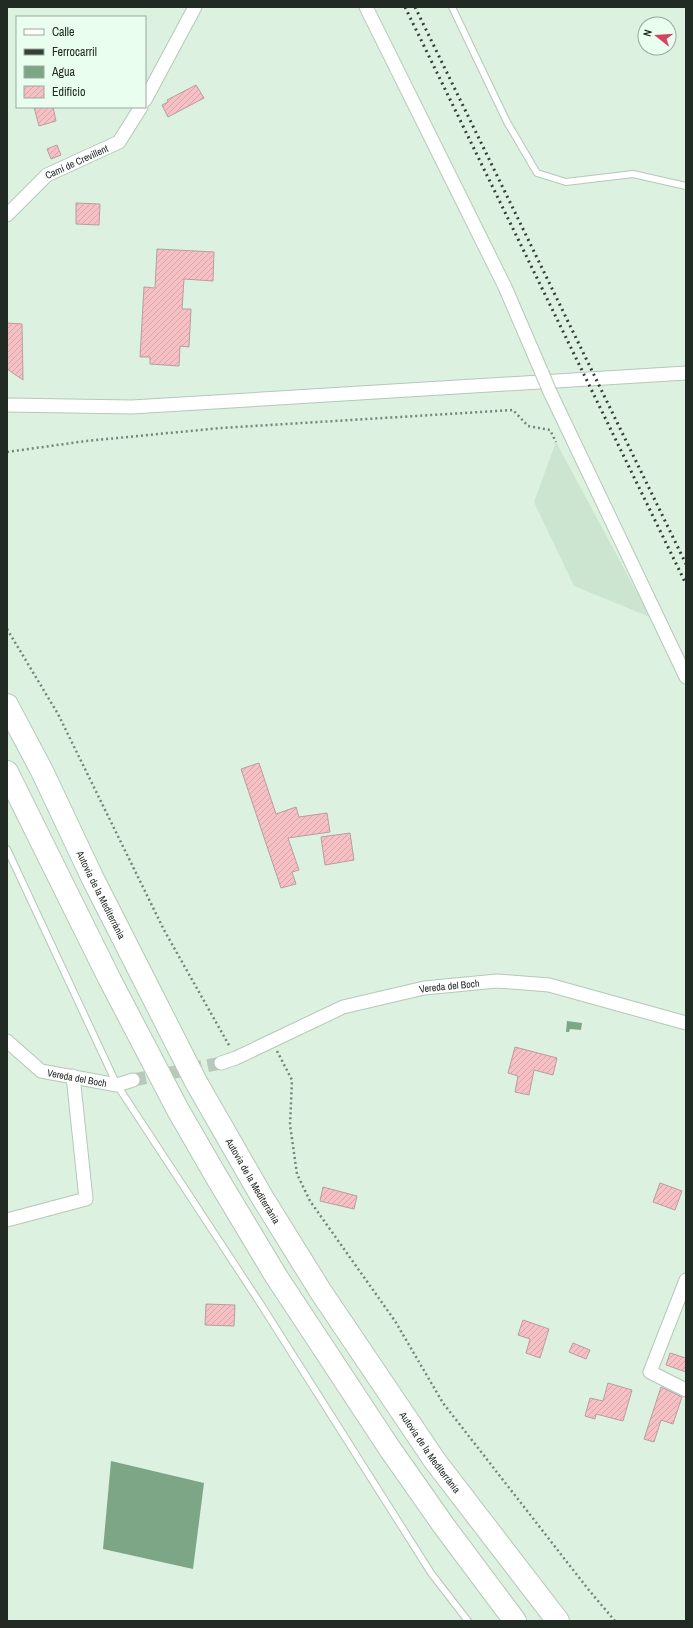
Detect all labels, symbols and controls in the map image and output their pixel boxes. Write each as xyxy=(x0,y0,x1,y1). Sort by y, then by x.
legend xyxy=(16,16,146,108)
north arrow xyxy=(637,16,677,56)
text: Calle xyxy=(52,24,74,40)
text: N xyxy=(640,28,655,38)
text: Ferrocarril xyxy=(52,44,97,60)
text: Agua xyxy=(51,64,76,80)
text: Edificio xyxy=(52,84,85,100)
street label: Camí de Crevillent xyxy=(43,142,111,182)
street label: Autovia de la Mediterrània xyxy=(73,848,129,942)
street label: Vereda del Boch xyxy=(418,977,480,996)
street label: Vereda del Boch xyxy=(46,1066,108,1090)
street label: Autovia de la Mediterrània xyxy=(222,1135,283,1227)
street label: Autovia de la Mediterrània xyxy=(396,1408,463,1496)

